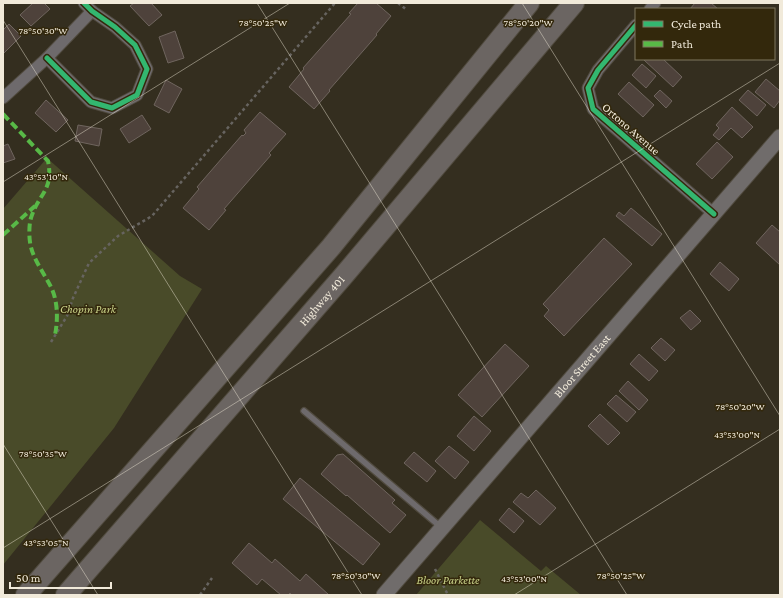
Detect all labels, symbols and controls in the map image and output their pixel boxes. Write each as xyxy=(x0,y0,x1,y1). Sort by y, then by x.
legend xyxy=(635,8,775,60)
text: 78°50'25"W xyxy=(239,17,288,28)
text: 78°50'20"W xyxy=(503,17,553,28)
text: Cycle path xyxy=(671,17,722,31)
text: 78°50'30"W xyxy=(19,25,68,36)
text: Path xyxy=(671,37,693,51)
street label: Ortono Avenue xyxy=(599,100,663,158)
text: 43°53'10"N xyxy=(24,171,69,182)
street label: Highway 401 xyxy=(296,273,348,329)
park label: Chopin Park xyxy=(60,302,117,316)
street label: Bloor Street East xyxy=(551,330,614,400)
text: 78°50'20"W xyxy=(715,401,765,412)
text: 43°53'00"N xyxy=(714,429,761,440)
text: 78°50'35"W xyxy=(19,448,68,459)
text: 43°53'05"N xyxy=(23,537,69,548)
scale bar xyxy=(10,564,111,590)
text: 78°50'30"W xyxy=(332,570,381,581)
text: 78°50'25"W xyxy=(597,570,646,581)
text: 50 m xyxy=(16,571,41,585)
park label: Bloor Parkette xyxy=(416,573,480,587)
text: 43°53'00"N xyxy=(501,573,548,584)

